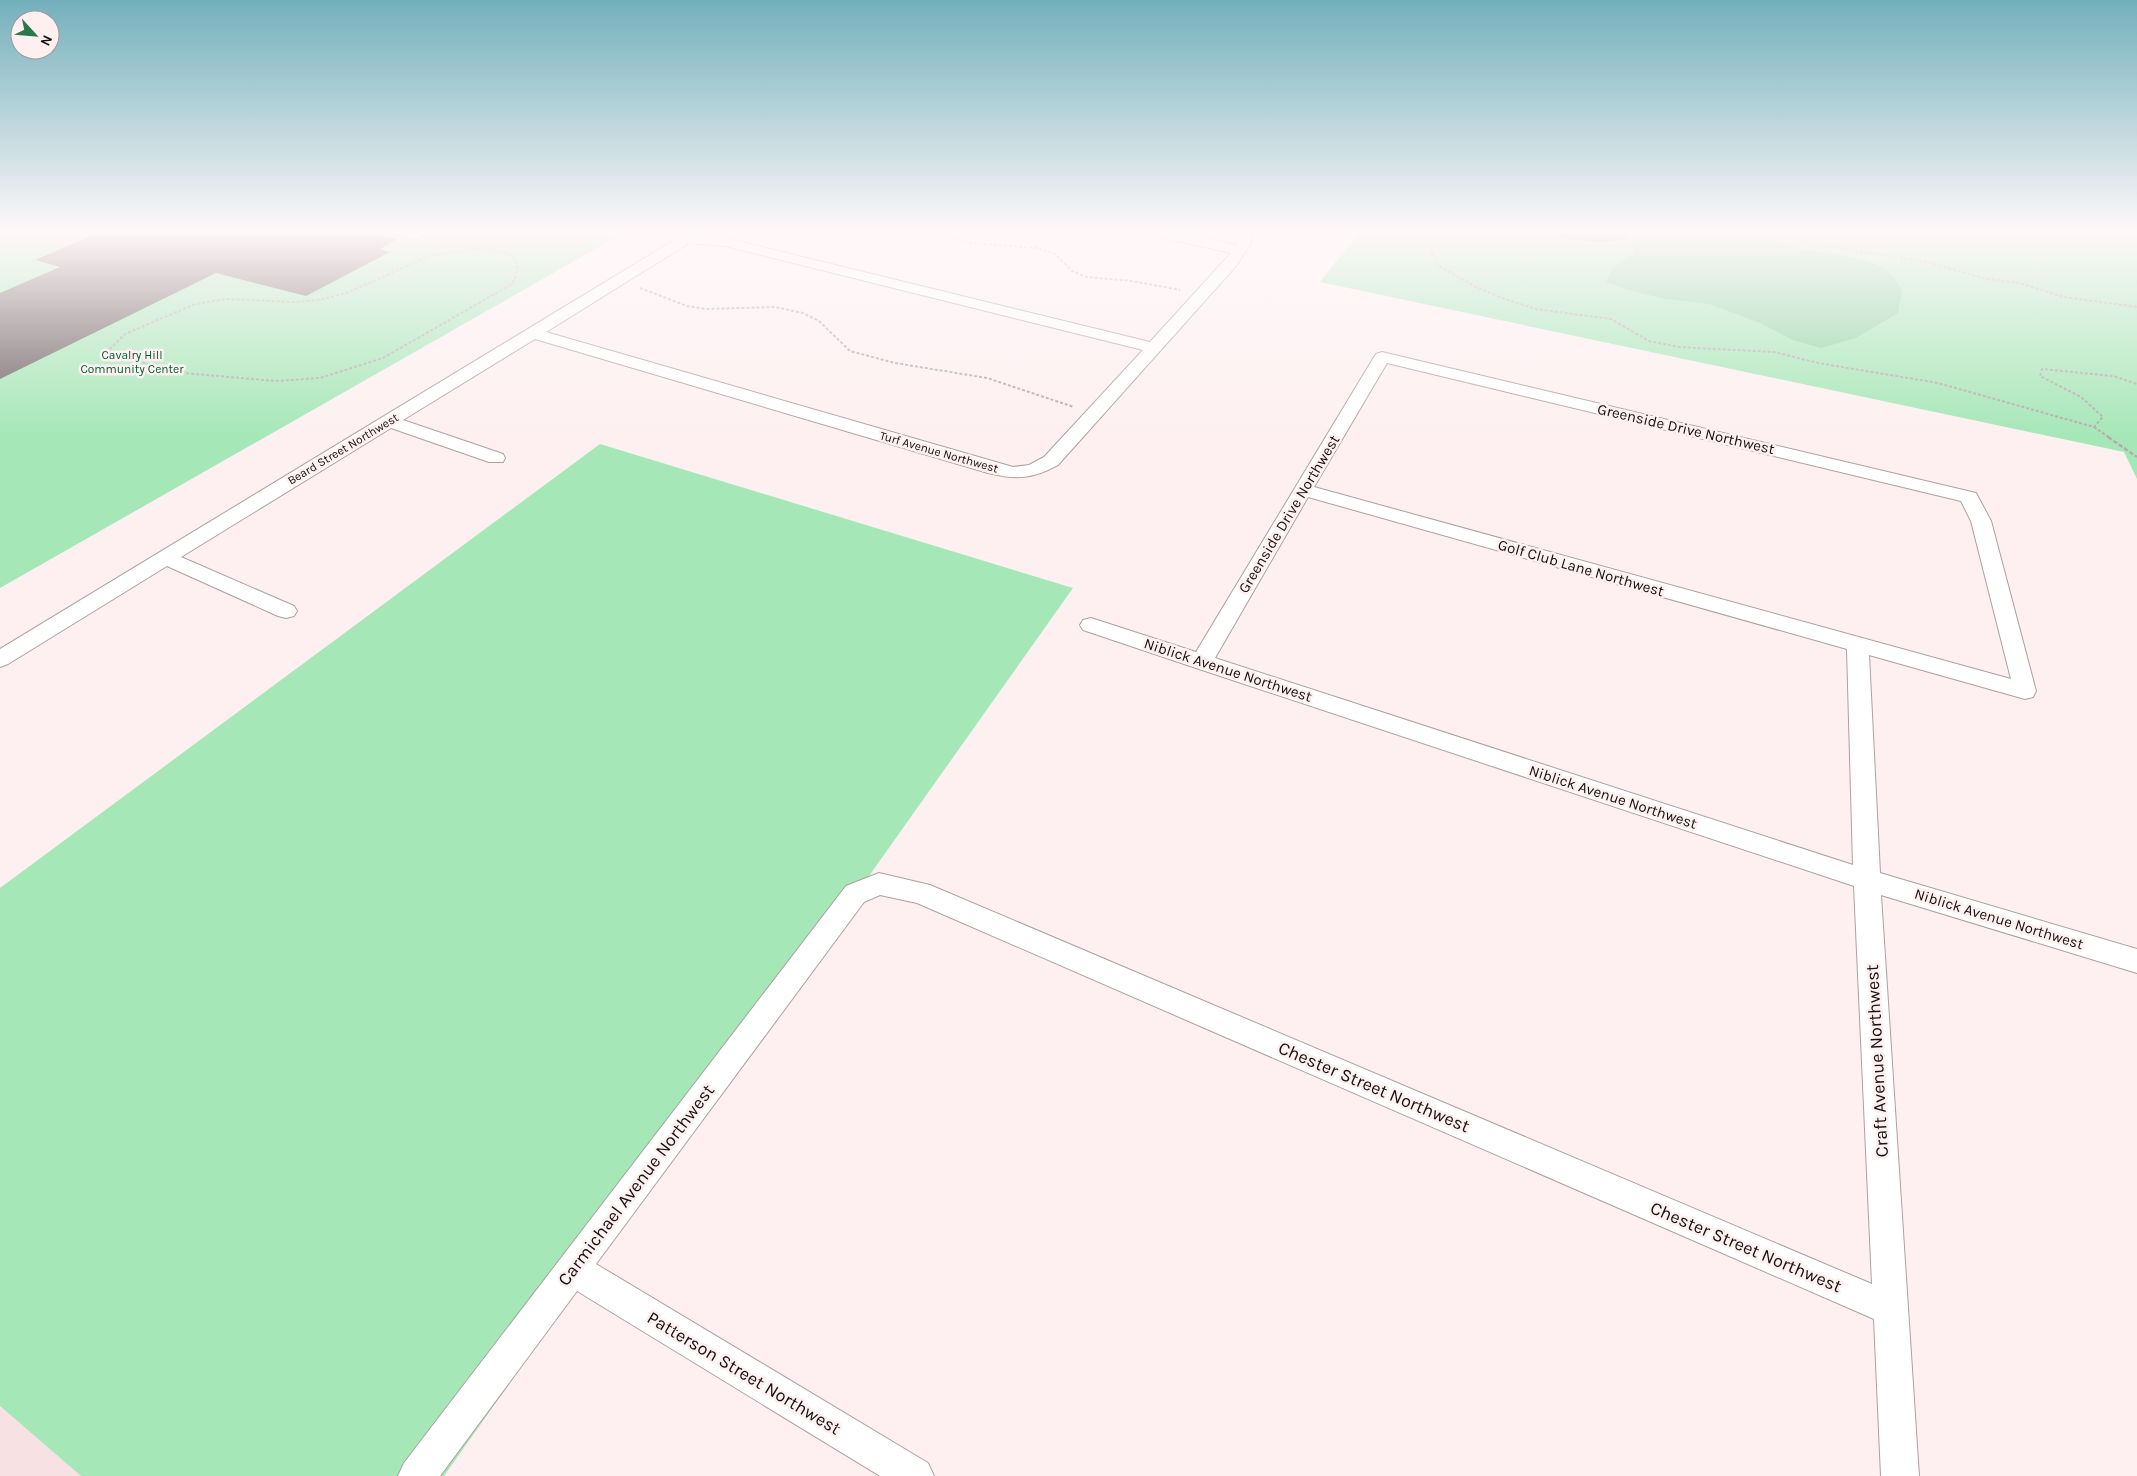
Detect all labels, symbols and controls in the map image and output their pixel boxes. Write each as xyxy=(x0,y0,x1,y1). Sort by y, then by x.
north arrow xyxy=(10,10,60,60)
text: N xyxy=(36,32,56,49)
park label: Cavalry Hill Community Center xyxy=(80,348,184,376)
street label: Greenside Drive Northwest xyxy=(1596,400,1777,458)
street label: Beard Street Northwest xyxy=(285,410,401,488)
street label: Turf Avenue Northwest xyxy=(878,428,1000,476)
street label: Greenside Drive Northwest xyxy=(1235,431,1344,596)
street label: Golf Club Lane Northwest xyxy=(1496,536,1666,600)
street label: Niblick Avenue Northwest xyxy=(1142,634,1315,706)
street label: Niblick Avenue Northwest xyxy=(1527,761,1700,833)
street label: Niblick Avenue Northwest xyxy=(1912,885,2086,953)
street label: Craft Avenue Northwest xyxy=(1861,964,1893,1158)
street label: Chester Street Northwest xyxy=(1275,1037,1473,1137)
street label: Carmichael Avenue Northwest xyxy=(553,1080,719,1290)
street label: Chester Street Northwest xyxy=(1647,1197,1845,1297)
street label: Patterson Street Northwest xyxy=(643,1306,845,1440)

